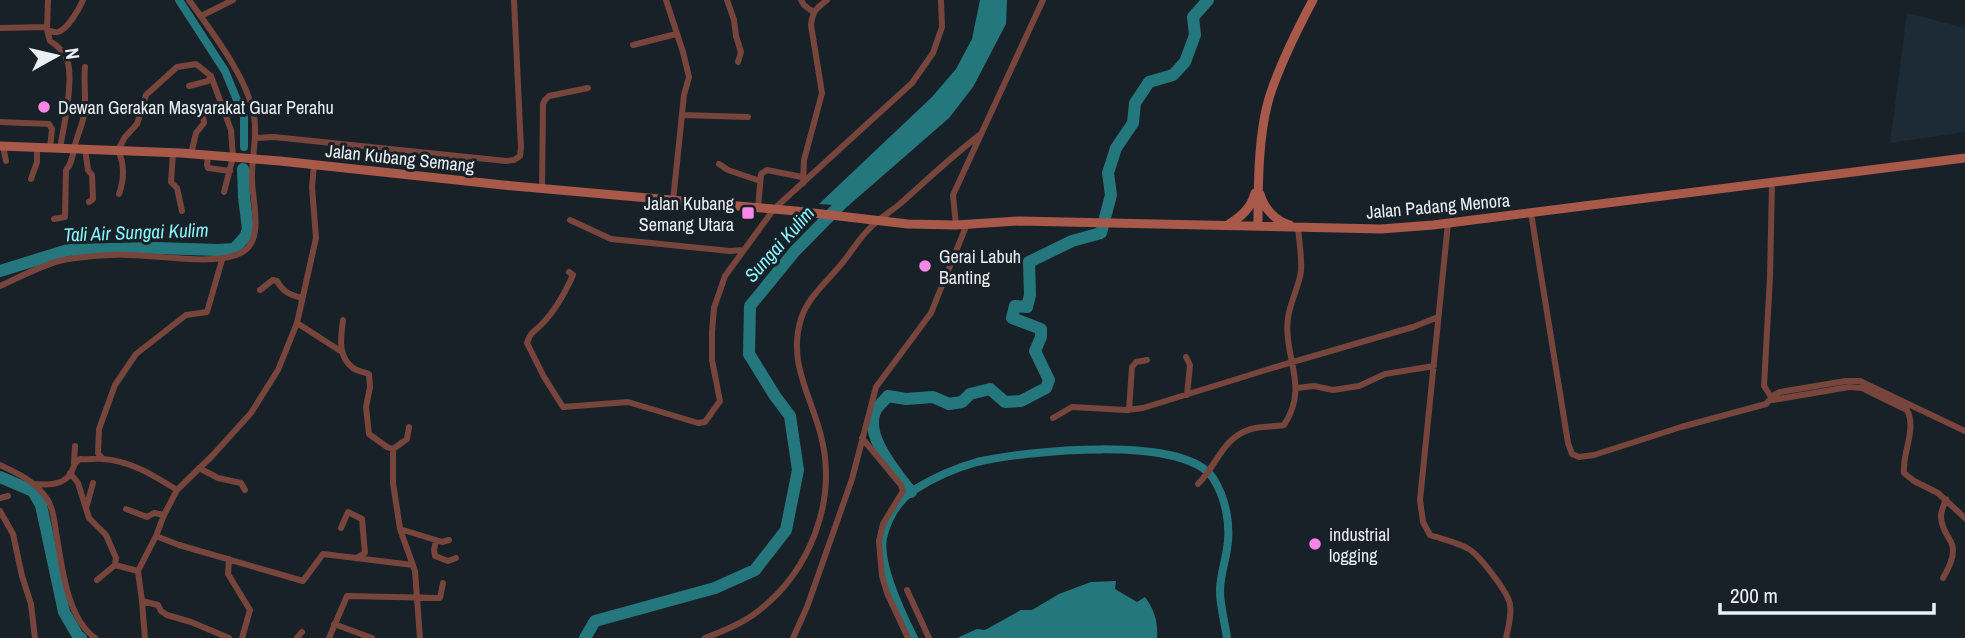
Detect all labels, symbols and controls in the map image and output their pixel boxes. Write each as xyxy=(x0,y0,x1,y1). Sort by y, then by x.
north arrow xyxy=(21,21,91,91)
text: N xyxy=(59,46,86,61)
place label: Dewan Gerakan Masyarakat Guar Perahu xyxy=(58,95,334,120)
marker: Dewan Gerakan Masyarakat Guar Perahu xyxy=(36,99,52,115)
street label: Jalan Kubang Semang xyxy=(324,138,476,178)
street label: Jalan Padang Menora xyxy=(1365,187,1511,225)
place label: Jalan Kubang Semang Utara xyxy=(639,191,735,237)
water label: Sungai Kulim xyxy=(738,201,820,287)
marker: Jalan Kubang Semang Utara xyxy=(740,205,756,221)
water label: Tali Air Sungai Kulim xyxy=(63,216,209,248)
place label: Gerai Labuh Banting xyxy=(939,244,1021,290)
marker: Gerai Labuh Banting xyxy=(917,258,933,274)
place label: industrial logging xyxy=(1329,522,1390,568)
marker: industrial logging xyxy=(1307,536,1323,552)
scale bar xyxy=(1720,572,1934,616)
text: 200 m xyxy=(1730,581,1778,610)

